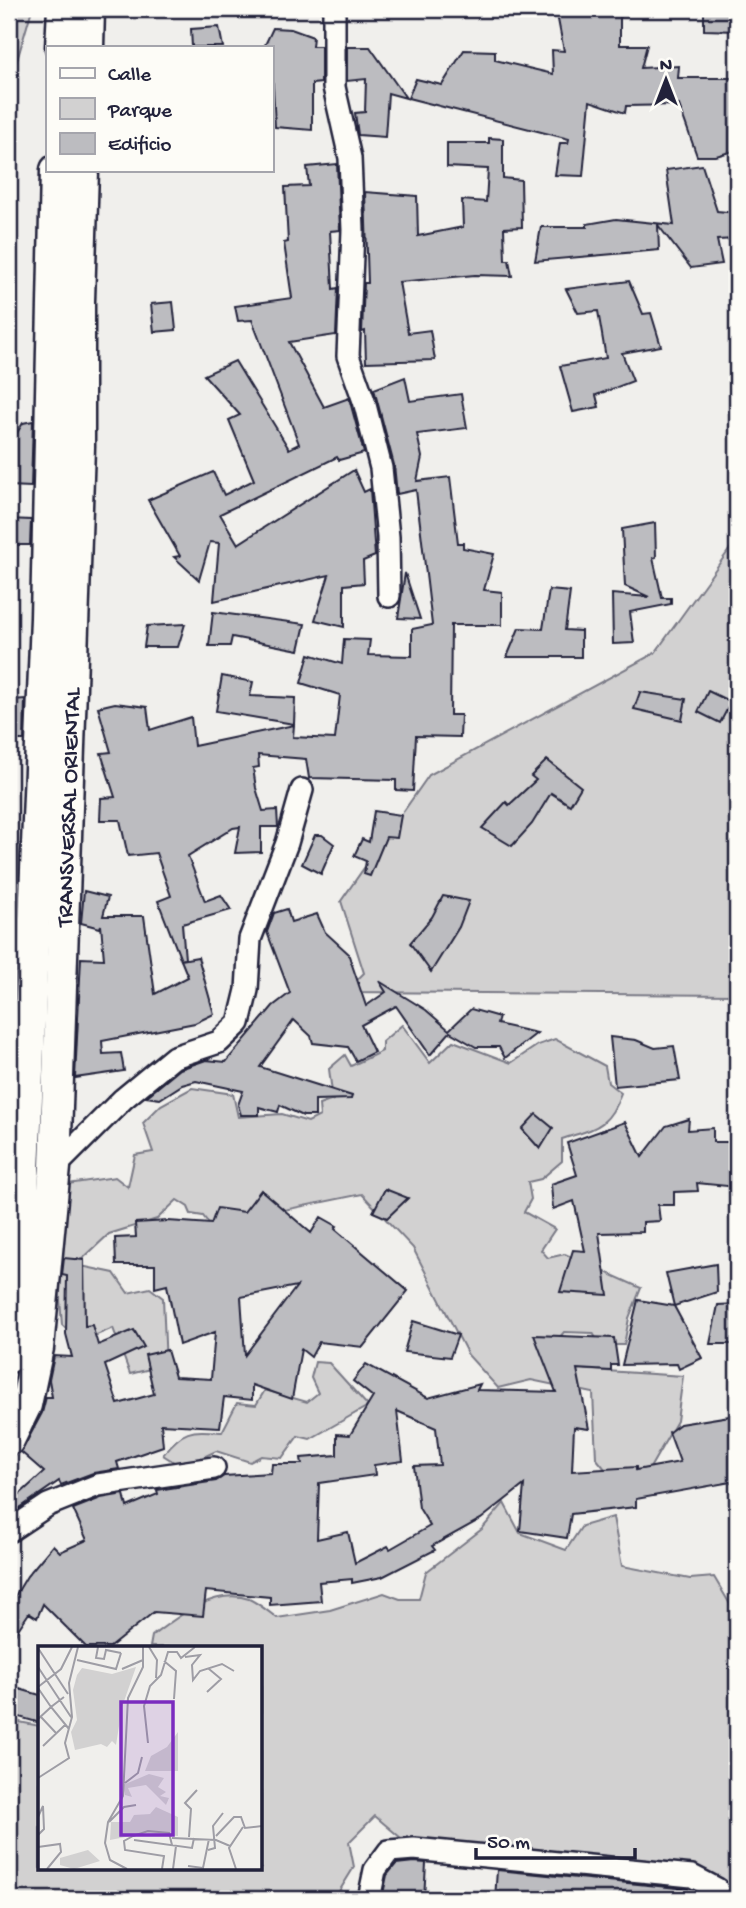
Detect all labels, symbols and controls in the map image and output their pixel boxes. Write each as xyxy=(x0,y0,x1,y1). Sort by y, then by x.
legend xyxy=(46,46,273,172)
north arrow xyxy=(630,46,700,116)
text: N xyxy=(660,55,672,78)
text: Calle xyxy=(108,64,152,89)
text: Parque xyxy=(107,100,173,125)
text: Edificio xyxy=(108,134,172,159)
street label: TRANSVERSAL ORIENTAL xyxy=(52,686,89,929)
inset map xyxy=(38,1646,262,1870)
scale bar xyxy=(476,1817,636,1861)
text: 50 m xyxy=(487,1832,530,1857)

